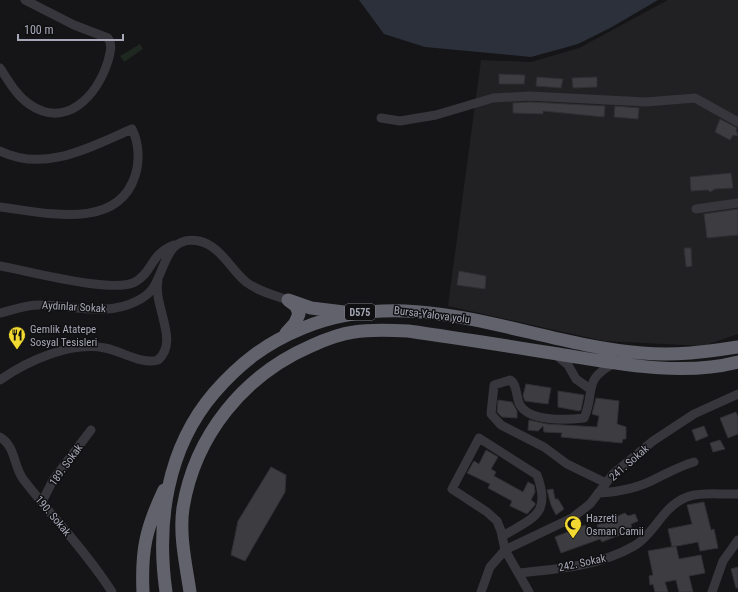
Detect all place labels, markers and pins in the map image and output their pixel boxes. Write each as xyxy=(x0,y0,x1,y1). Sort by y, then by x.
place label: Gemlik Atatepe Sosyal Tesisleri xyxy=(30,323,97,349)
restaurant icon: Gemlik Atatepe Sosyal Tesisleri xyxy=(7,325,27,350)
place label: Hazreti Osman Camii xyxy=(586,512,644,538)
mosque icon: Hazreti Osman Camii xyxy=(563,514,583,539)

